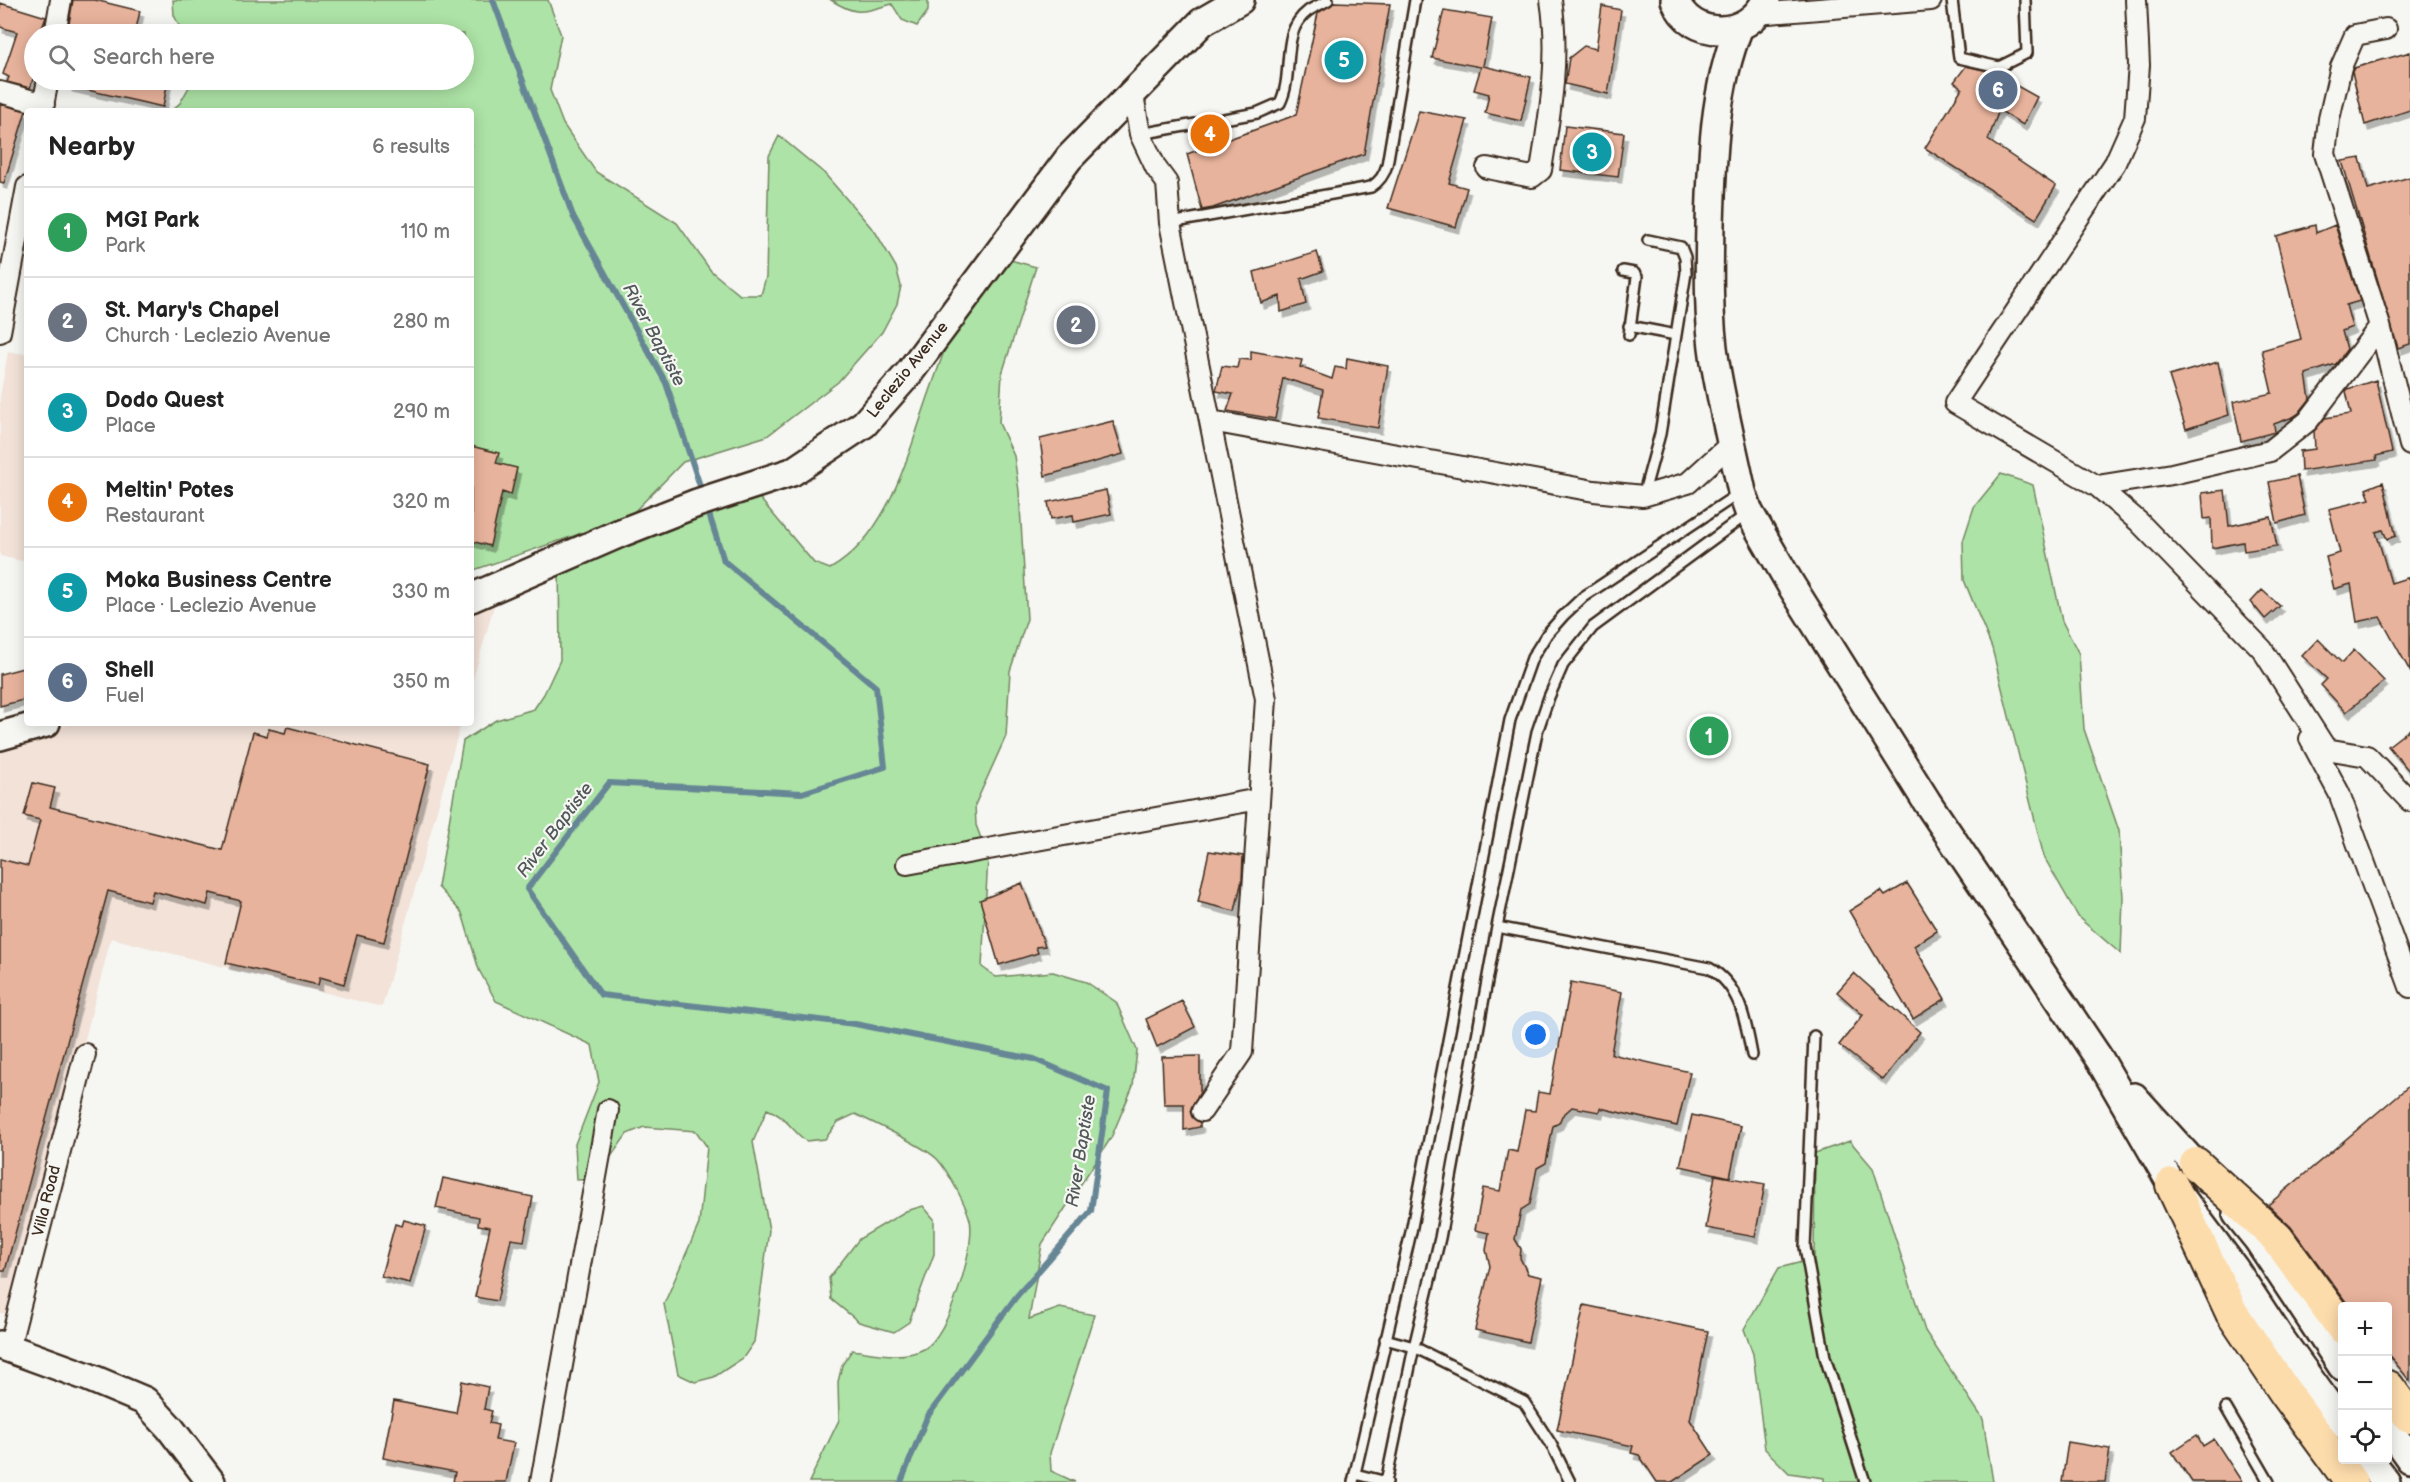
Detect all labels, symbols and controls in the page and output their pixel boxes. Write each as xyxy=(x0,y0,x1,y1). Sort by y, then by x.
search box xyxy=(24,24,474,90)
pin: 5 xyxy=(1324,38,1364,82)
icon: search xyxy=(45,41,78,74)
text: Search here xyxy=(93,44,215,71)
pin: 6 xyxy=(1978,68,2018,112)
pin: 4 xyxy=(1190,112,1230,156)
pin: 3 xyxy=(1572,130,1612,174)
text: Nearby xyxy=(48,132,135,163)
text: 6 results xyxy=(372,135,450,159)
text: MGI Park xyxy=(105,207,199,234)
text: 1 xyxy=(63,220,72,244)
text: 110 m xyxy=(401,220,450,244)
text: Park xyxy=(105,234,145,258)
water label: River Baptiste xyxy=(618,280,690,390)
text: St. Mary's Chapel xyxy=(105,297,279,324)
pin: 2 xyxy=(1056,302,1096,348)
text: 2 xyxy=(62,310,73,334)
text: 280 m xyxy=(393,310,450,334)
street label: Leclezio Avenue xyxy=(863,318,953,422)
text: Church · Leclezio Avenue xyxy=(105,324,331,348)
text: Dodo Quest xyxy=(105,387,224,414)
text: 3 xyxy=(62,400,73,424)
text: 290 m xyxy=(393,400,450,424)
text: Place xyxy=(105,414,156,438)
text: Meltin' Potes xyxy=(105,477,234,504)
text: 4 xyxy=(62,490,73,514)
text: 320 m xyxy=(392,490,450,514)
text: Restaurant xyxy=(105,504,205,528)
text: Moka Business Centre xyxy=(105,567,332,594)
text: 5 xyxy=(62,580,73,604)
text: 330 m xyxy=(392,580,450,604)
text: Place · Leclezio Avenue xyxy=(105,594,316,618)
text: Shell xyxy=(105,657,154,684)
text: 6 xyxy=(61,670,74,694)
text: 350 m xyxy=(393,670,450,694)
text: Fuel xyxy=(105,684,144,708)
pin: 1 xyxy=(1690,714,1728,758)
water label: River Baptiste xyxy=(513,778,597,882)
your location xyxy=(1521,1020,1550,1049)
water label: River Baptiste xyxy=(1062,1093,1100,1209)
street label: Villa Road xyxy=(29,1163,65,1239)
map controls xyxy=(2338,1302,2392,1464)
button: + xyxy=(2338,1302,2392,1356)
button: − xyxy=(2338,1356,2392,1410)
button: locate xyxy=(2338,1410,2392,1464)

